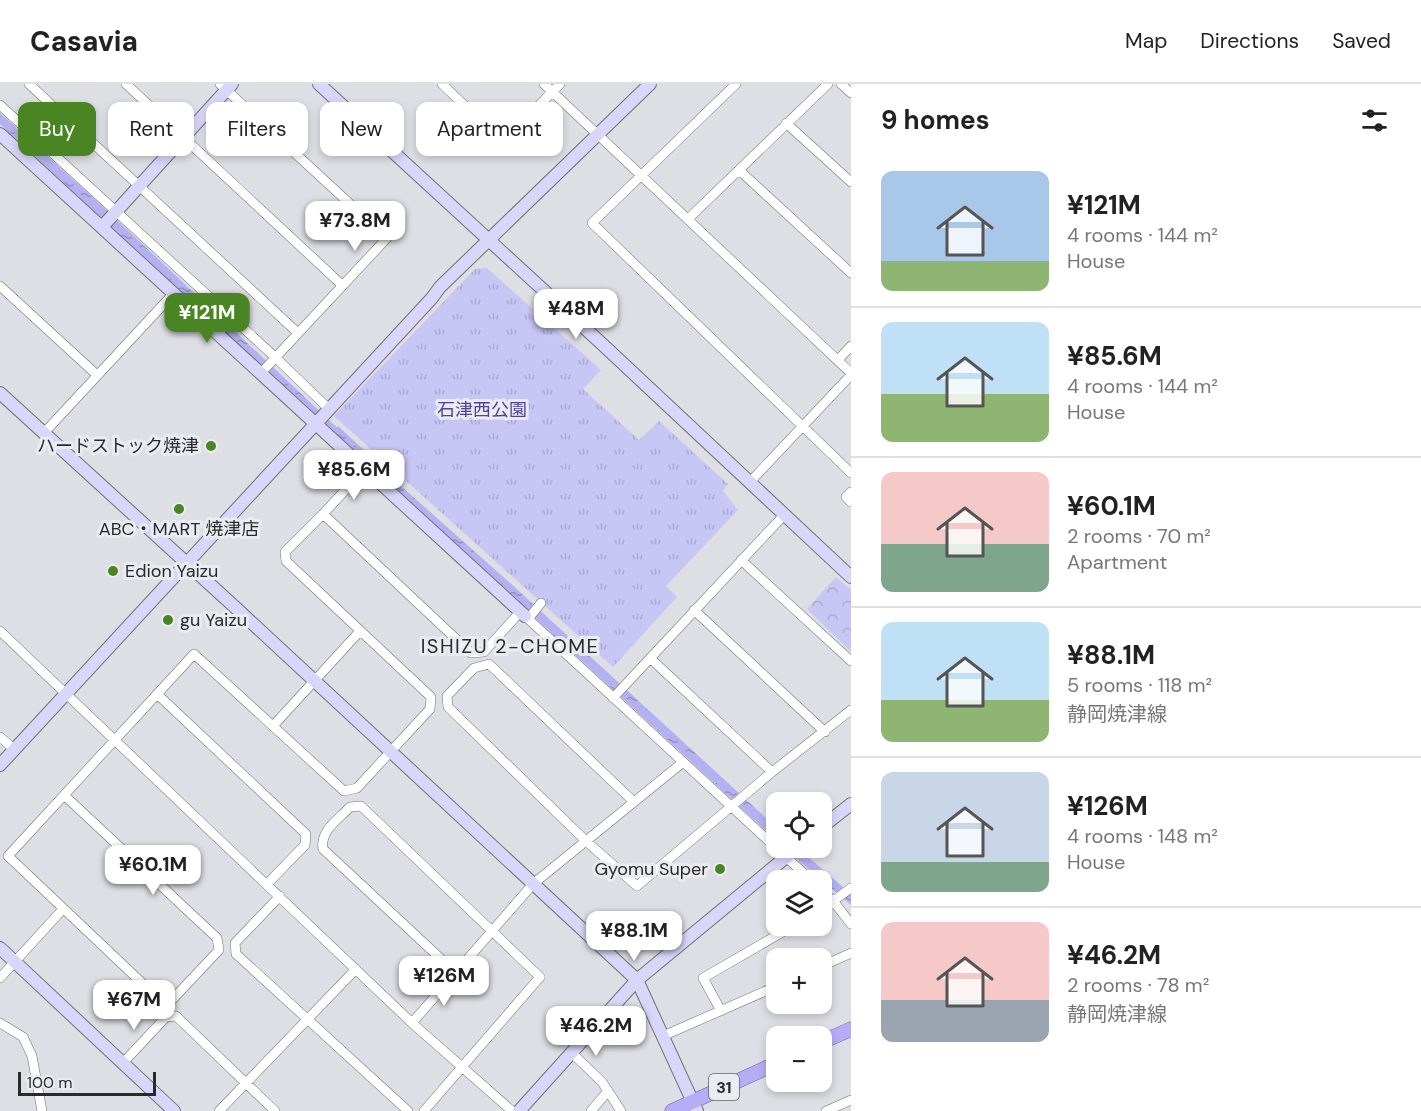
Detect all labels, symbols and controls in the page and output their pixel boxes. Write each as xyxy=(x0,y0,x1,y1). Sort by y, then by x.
text: Casavia xyxy=(30,23,138,60)
text: Map xyxy=(1125,27,1167,55)
text: Directions xyxy=(1200,27,1299,55)
text: Saved xyxy=(1332,27,1391,55)
chip: Buy xyxy=(18,102,96,156)
chip: Rent xyxy=(108,102,194,156)
chip: Filters xyxy=(206,102,308,156)
chip: New xyxy=(320,102,404,156)
chip: Apartment xyxy=(416,102,563,156)
text: 9 homes xyxy=(881,103,990,137)
icon: filters xyxy=(1358,104,1391,137)
text: ¥121M xyxy=(1067,188,1141,222)
icon: home xyxy=(929,195,1001,267)
pin: ¥73.8M xyxy=(306,201,404,252)
text: ¥73.8M xyxy=(319,207,391,233)
text: 4 rooms · 144 m² xyxy=(1067,222,1218,248)
text: House xyxy=(1067,248,1125,274)
pin: ¥48M xyxy=(540,289,612,340)
pin: ¥121M xyxy=(165,293,249,344)
text: ¥48M xyxy=(548,295,604,321)
text: ¥121M xyxy=(179,299,235,325)
text: ¥85.6M xyxy=(1067,339,1162,373)
icon: home xyxy=(929,346,1001,418)
text: 4 rooms · 144 m² xyxy=(1067,373,1218,399)
park label: 石津西公園 xyxy=(437,398,527,422)
text: House xyxy=(1067,399,1125,425)
place label: ハードストック焼津 xyxy=(37,434,199,458)
marker: ハードストック焼津 xyxy=(204,439,218,453)
pin: ¥85.6M xyxy=(305,450,403,501)
text: ¥85.6M xyxy=(318,456,390,482)
text: ¥60.1M xyxy=(1067,489,1156,523)
icon: home xyxy=(929,496,1001,568)
marker: ABC・MART 焼津店 xyxy=(172,502,186,516)
place label: ABC・MART 焼津店 xyxy=(99,517,259,541)
text: 2 rooms · 70 m² xyxy=(1067,523,1211,549)
text: Apartment xyxy=(1067,549,1167,575)
place label: Edion Yaizu xyxy=(125,559,218,583)
marker: Edion Yaizu xyxy=(106,564,120,578)
place label: gu Yaizu xyxy=(180,608,247,632)
marker: gu Yaizu xyxy=(161,613,175,627)
district label: ISHIZU 2-CHOME xyxy=(421,633,599,659)
text: ¥88.1M xyxy=(1067,638,1155,672)
icon: home xyxy=(929,646,1001,718)
text: 5 rooms · 118 m² xyxy=(1067,672,1212,698)
text: 静岡焼津線 xyxy=(1067,701,1167,727)
text: ¥126M xyxy=(1067,789,1148,823)
map controls xyxy=(766,792,832,1092)
button: locate xyxy=(766,792,832,858)
icon: home xyxy=(929,796,1001,868)
text: 4 rooms · 148 m² xyxy=(1067,823,1218,849)
pin: ¥60.1M xyxy=(104,845,202,896)
text: House xyxy=(1067,849,1125,875)
text: ¥60.1M xyxy=(119,851,187,877)
place label: Gyomu Super xyxy=(594,857,708,881)
marker: Gyomu Super xyxy=(713,862,727,876)
button: layers xyxy=(766,870,832,936)
pin: ¥88.1M xyxy=(585,911,683,962)
text: ¥88.1M xyxy=(600,917,668,943)
text: ¥46.2M xyxy=(1067,938,1161,972)
icon: home xyxy=(929,946,1001,1018)
button: + xyxy=(766,948,832,1014)
pin: ¥126M xyxy=(402,956,486,1007)
text: ¥126M xyxy=(413,962,475,988)
text: 2 rooms · 78 m² xyxy=(1067,972,1209,998)
pin: ¥67M xyxy=(98,980,170,1031)
text: ¥67M xyxy=(107,986,161,1012)
text: 静岡焼津線 xyxy=(1067,1001,1167,1027)
pin: ¥46.2M xyxy=(547,1006,645,1057)
text: ¥46.2M xyxy=(560,1012,632,1038)
button: − xyxy=(766,1026,832,1092)
scale bar xyxy=(18,1069,156,1096)
text: 100 m xyxy=(27,1072,72,1093)
road number: 31 xyxy=(709,1074,739,1100)

